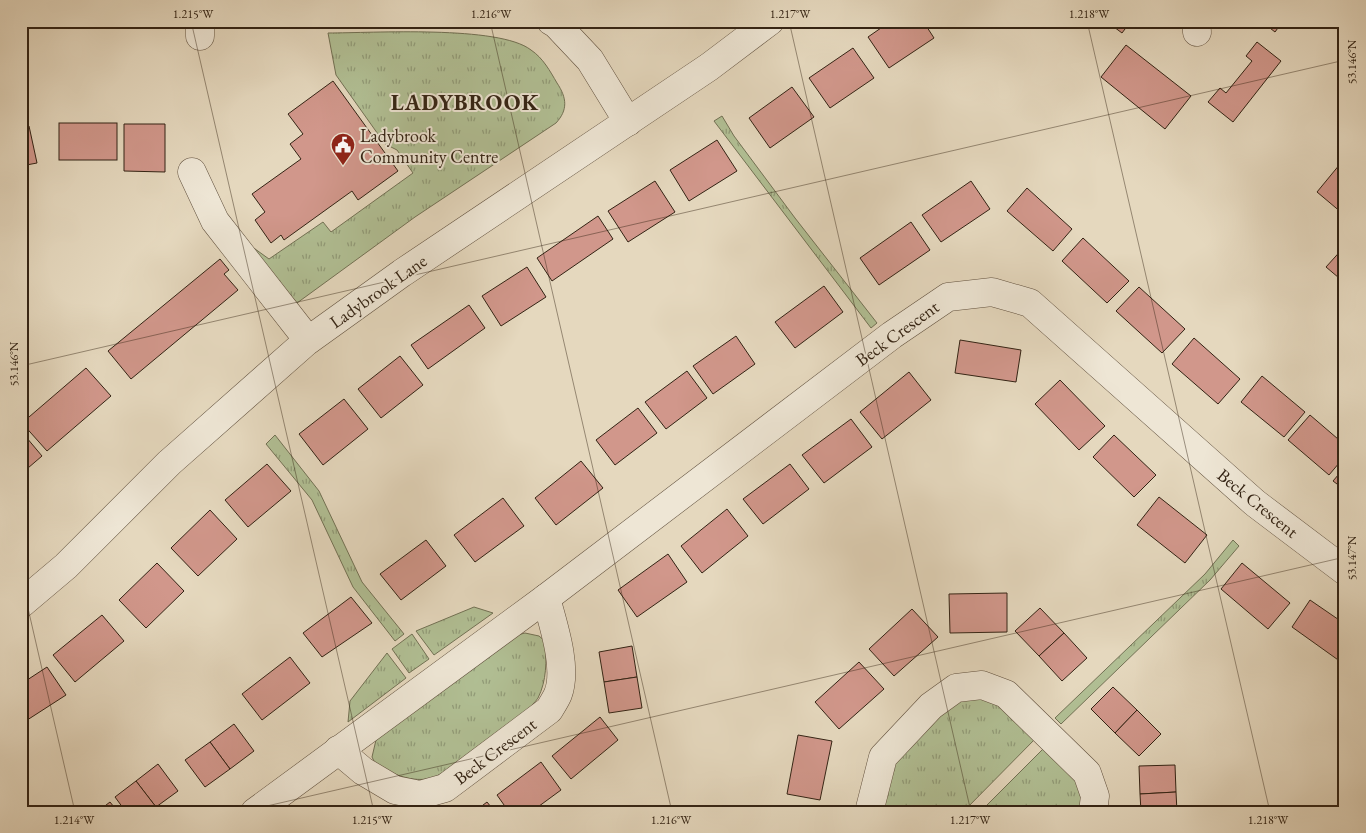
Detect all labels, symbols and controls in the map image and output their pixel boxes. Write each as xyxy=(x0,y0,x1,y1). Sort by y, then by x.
text: 1.215°W xyxy=(173,6,214,22)
text: 1.216°W xyxy=(471,6,512,22)
text: 1.217°W xyxy=(770,6,811,22)
text: 1.218°W xyxy=(1069,6,1110,22)
text: 53.146°N xyxy=(1344,39,1360,84)
district label: LADYBROOK xyxy=(391,88,539,117)
place label: Ladybrook Community Centre xyxy=(360,124,498,168)
public building icon: Ladybrook Community Centre xyxy=(330,132,356,166)
street label: Ladybrook Lane xyxy=(325,249,431,333)
street label: Beck Crescent xyxy=(851,295,943,371)
text: 53.146°N xyxy=(6,341,22,386)
street label: Beck Crescent xyxy=(1213,463,1303,543)
text: 53.147°N xyxy=(1344,535,1360,580)
street label: Beck Crescent xyxy=(449,712,541,790)
text: 1.214°W xyxy=(54,812,95,828)
text: 1.215°W xyxy=(352,812,393,828)
text: 1.216°W xyxy=(651,812,692,828)
text: 1.217°W xyxy=(950,812,991,828)
text: 1.218°W xyxy=(1248,812,1289,828)

